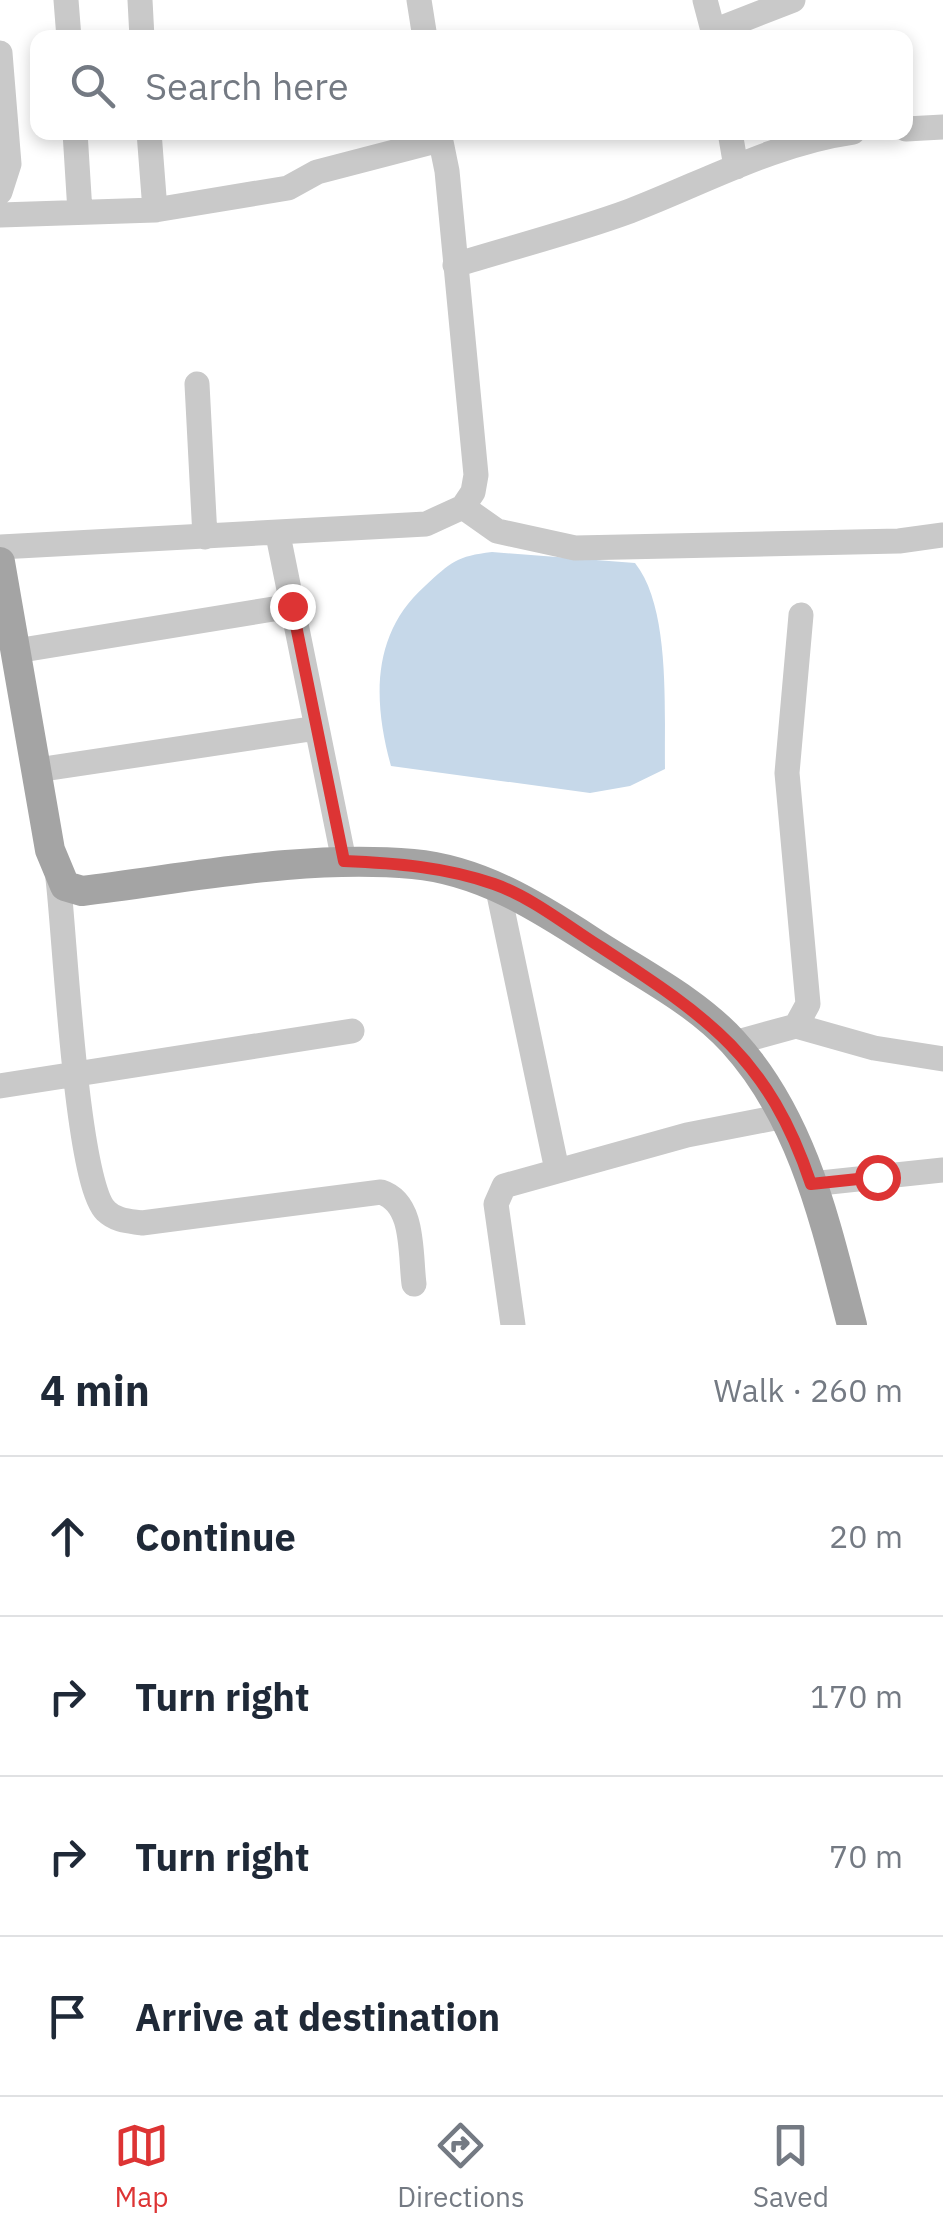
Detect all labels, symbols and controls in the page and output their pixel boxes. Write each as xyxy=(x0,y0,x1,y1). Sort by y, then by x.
search box xyxy=(30,30,913,140)
icon: search xyxy=(65,58,120,113)
text: Search here xyxy=(145,61,349,110)
route end xyxy=(270,584,316,630)
route start xyxy=(855,1155,901,1201)
text: 4 min xyxy=(40,1363,150,1418)
text: Walk · 260 m xyxy=(714,1369,903,1411)
icon: ahead xyxy=(40,1509,95,1564)
text: Continue xyxy=(135,1512,296,1561)
text: 20 m xyxy=(829,1515,903,1557)
icon: right xyxy=(40,1669,95,1724)
text: Turn right xyxy=(135,1672,310,1721)
text: 170 m xyxy=(810,1675,903,1717)
icon: right xyxy=(40,1829,95,1884)
text: Turn right xyxy=(135,1832,310,1881)
text: 70 m xyxy=(829,1835,903,1877)
icon: arrive xyxy=(40,1989,95,2044)
text: Arrive at destination xyxy=(135,1992,500,2041)
tab: Map xyxy=(114,2118,169,2215)
tab: Directions xyxy=(397,2118,525,2215)
tab: Saved xyxy=(753,2118,829,2215)

